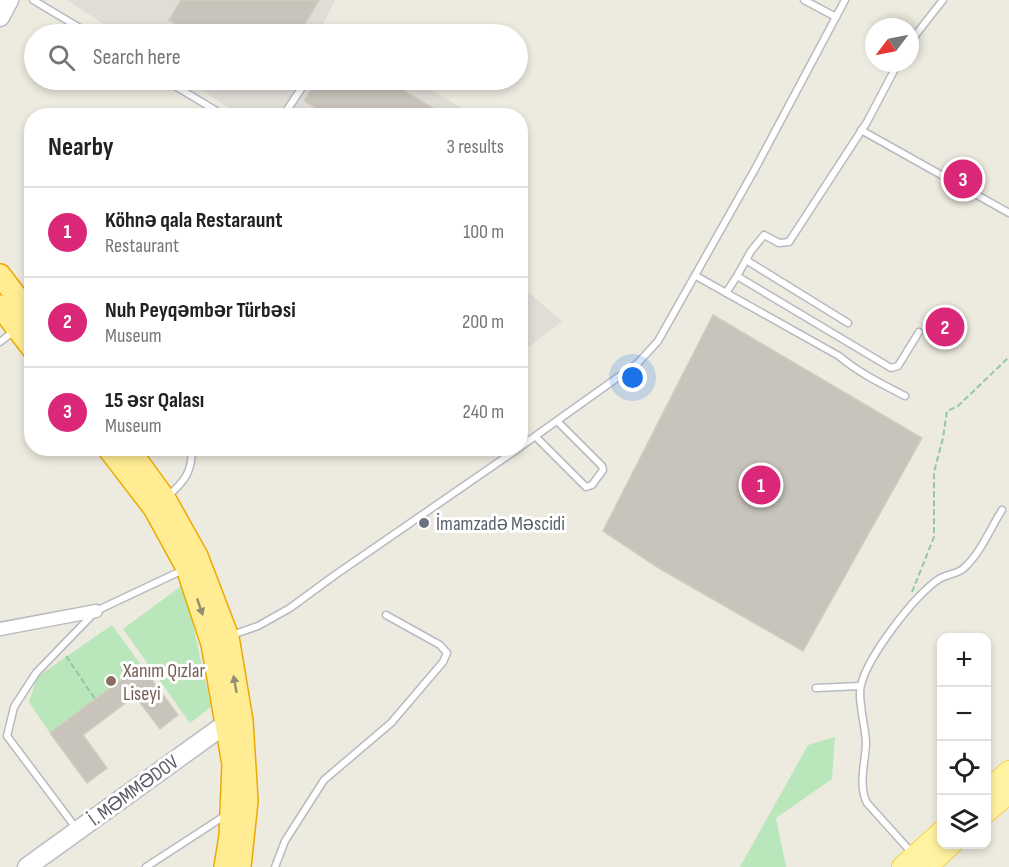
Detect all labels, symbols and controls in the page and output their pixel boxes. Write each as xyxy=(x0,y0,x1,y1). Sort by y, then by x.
north arrow xyxy=(865,18,919,72)
search box xyxy=(24,24,528,90)
icon: search xyxy=(45,41,78,74)
text: Search here xyxy=(93,44,180,71)
text: Nearby xyxy=(48,132,114,163)
text: 3 results xyxy=(447,135,504,159)
pin: 3 xyxy=(944,156,982,201)
text: Köhnə qala Restaraunt xyxy=(105,207,283,234)
text: 1 xyxy=(64,220,71,244)
text: 100 m xyxy=(463,220,504,244)
text: Restaurant xyxy=(105,234,179,258)
text: Nuh Peyqəmbər Türbəsi xyxy=(105,297,296,324)
pin: 2 xyxy=(926,304,964,350)
text: 2 xyxy=(63,310,72,334)
text: 200 m xyxy=(462,310,504,334)
text: Museum xyxy=(105,324,162,348)
your location xyxy=(618,363,647,392)
text: 15 əsr Qalası xyxy=(105,387,204,414)
text: 3 xyxy=(63,400,72,424)
text: 240 m xyxy=(463,400,504,424)
text: Museum xyxy=(105,414,162,438)
pin: 1 xyxy=(742,462,780,508)
place label: İmamzadə Məscidi xyxy=(436,512,565,536)
marker: İmamzadə Məscidi xyxy=(417,516,431,530)
one-way arrow xyxy=(195,598,205,616)
map controls xyxy=(937,633,991,849)
button: + xyxy=(937,633,991,687)
place label: Xanım Qızlar Liseyi xyxy=(122,659,205,706)
marker: Xanım Qızlar Liseyi xyxy=(104,674,118,688)
one-way arrow xyxy=(230,674,239,693)
button: − xyxy=(937,687,991,741)
button: locate xyxy=(937,741,991,795)
street label: İ. MƏMMƏDOV xyxy=(84,750,183,831)
button: layers xyxy=(937,795,991,849)

